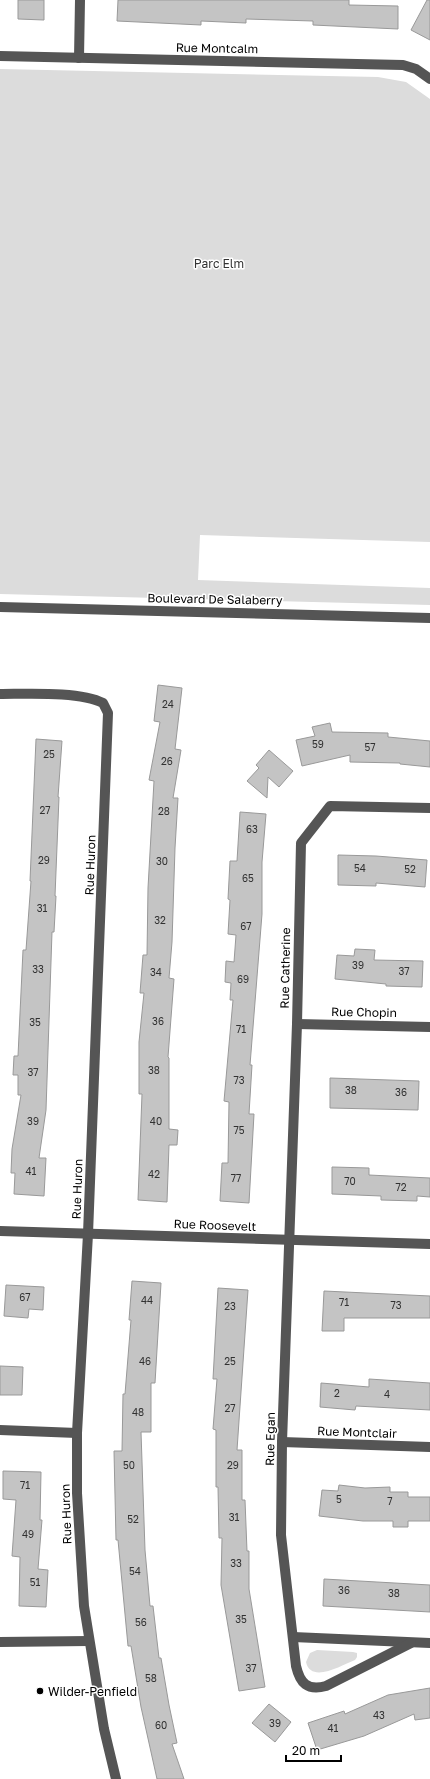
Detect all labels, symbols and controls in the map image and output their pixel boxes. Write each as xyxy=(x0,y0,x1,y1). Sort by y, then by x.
street label: Rue Montcalm xyxy=(176,40,258,56)
park label: Parc Elm xyxy=(194,256,244,271)
street label: Boulevard De Salaberry xyxy=(147,590,283,608)
house number: 24 xyxy=(162,698,174,710)
house number: 59 xyxy=(312,738,324,750)
house number: 57 xyxy=(364,741,376,753)
house number: 25 xyxy=(43,748,55,760)
house number: 26 xyxy=(161,755,173,767)
house number: 27 xyxy=(39,804,51,816)
house number: 28 xyxy=(158,805,170,817)
house number: 63 xyxy=(246,823,258,835)
street label: Rue Huron xyxy=(81,834,99,896)
house number: 29 xyxy=(38,854,50,866)
house number: 30 xyxy=(156,855,168,867)
house number: 54 xyxy=(354,862,366,874)
house number: 52 xyxy=(404,863,416,875)
house number: 65 xyxy=(242,872,254,884)
house number: 31 xyxy=(37,902,47,914)
house number: 32 xyxy=(154,914,166,926)
house number: 67 xyxy=(240,920,252,932)
street label: Rue Catherine xyxy=(277,927,293,1009)
house number: 39 xyxy=(352,959,364,971)
house number: 33 xyxy=(32,963,44,975)
house number: 37 xyxy=(398,965,410,977)
house number: 34 xyxy=(150,966,162,978)
house number: 69 xyxy=(237,973,249,985)
street label: Rue Chopin xyxy=(331,1004,397,1020)
house number: 36 xyxy=(152,1015,164,1027)
house number: 35 xyxy=(29,1016,41,1028)
house number: 71 xyxy=(236,1023,246,1035)
house number: 38 xyxy=(148,1064,160,1076)
house number: 37 xyxy=(27,1066,39,1078)
house number: 73 xyxy=(233,1074,245,1086)
house number: 38 xyxy=(345,1084,357,1096)
house number: 36 xyxy=(395,1086,407,1098)
house number: 39 xyxy=(27,1115,39,1127)
house number: 40 xyxy=(150,1115,162,1127)
house number: 75 xyxy=(233,1124,245,1136)
street label: Rue Huron xyxy=(68,1158,86,1220)
house number: 41 xyxy=(26,1165,37,1177)
house number: 42 xyxy=(148,1168,160,1180)
house number: 77 xyxy=(231,1172,241,1184)
house number: 70 xyxy=(344,1175,356,1187)
house number: 72 xyxy=(395,1181,407,1193)
street label: Rue Roosevelt xyxy=(174,1216,257,1234)
house number: 67 xyxy=(19,1291,31,1303)
house number: 44 xyxy=(141,1294,153,1306)
house number: 71 xyxy=(339,1296,349,1308)
house number: 73 xyxy=(390,1299,402,1311)
house number: 23 xyxy=(224,1300,236,1312)
house number: 46 xyxy=(139,1355,151,1367)
house number: 25 xyxy=(224,1355,236,1367)
house number: 2 xyxy=(334,1387,340,1399)
house number: 4 xyxy=(384,1388,390,1400)
house number: 27 xyxy=(224,1402,236,1414)
house number: 48 xyxy=(132,1406,144,1418)
street label: Rue Egan xyxy=(262,1412,278,1466)
street label: Rue Montclair xyxy=(317,1423,397,1441)
house number: 50 xyxy=(123,1459,135,1471)
house number: 29 xyxy=(227,1459,239,1471)
house number: 71 xyxy=(20,1479,30,1491)
street label: Rue Huron xyxy=(57,1483,75,1545)
house number: 5 xyxy=(336,1493,342,1505)
house number: 7 xyxy=(387,1495,393,1507)
house number: 31 xyxy=(229,1511,239,1523)
house number: 52 xyxy=(127,1513,139,1525)
house number: 49 xyxy=(22,1528,34,1540)
house number: 33 xyxy=(230,1557,242,1569)
house number: 54 xyxy=(129,1565,141,1577)
house number: 51 xyxy=(30,1576,40,1588)
house number: 36 xyxy=(338,1584,350,1596)
house number: 38 xyxy=(388,1587,400,1599)
house number: 35 xyxy=(235,1613,247,1625)
house number: 56 xyxy=(135,1616,147,1628)
house number: 37 xyxy=(245,1662,257,1674)
house number: 58 xyxy=(145,1672,157,1684)
place label: Wilder-Penfield xyxy=(48,1684,137,1699)
marker: Wilder-Penfield xyxy=(35,1686,45,1696)
house number: 43 xyxy=(373,1709,385,1721)
house number: 39 xyxy=(269,1717,281,1729)
house number: 60 xyxy=(155,1719,167,1731)
house number: 41 xyxy=(328,1722,339,1734)
scale bar xyxy=(286,1737,341,1763)
text: 20 m xyxy=(292,1743,320,1758)

